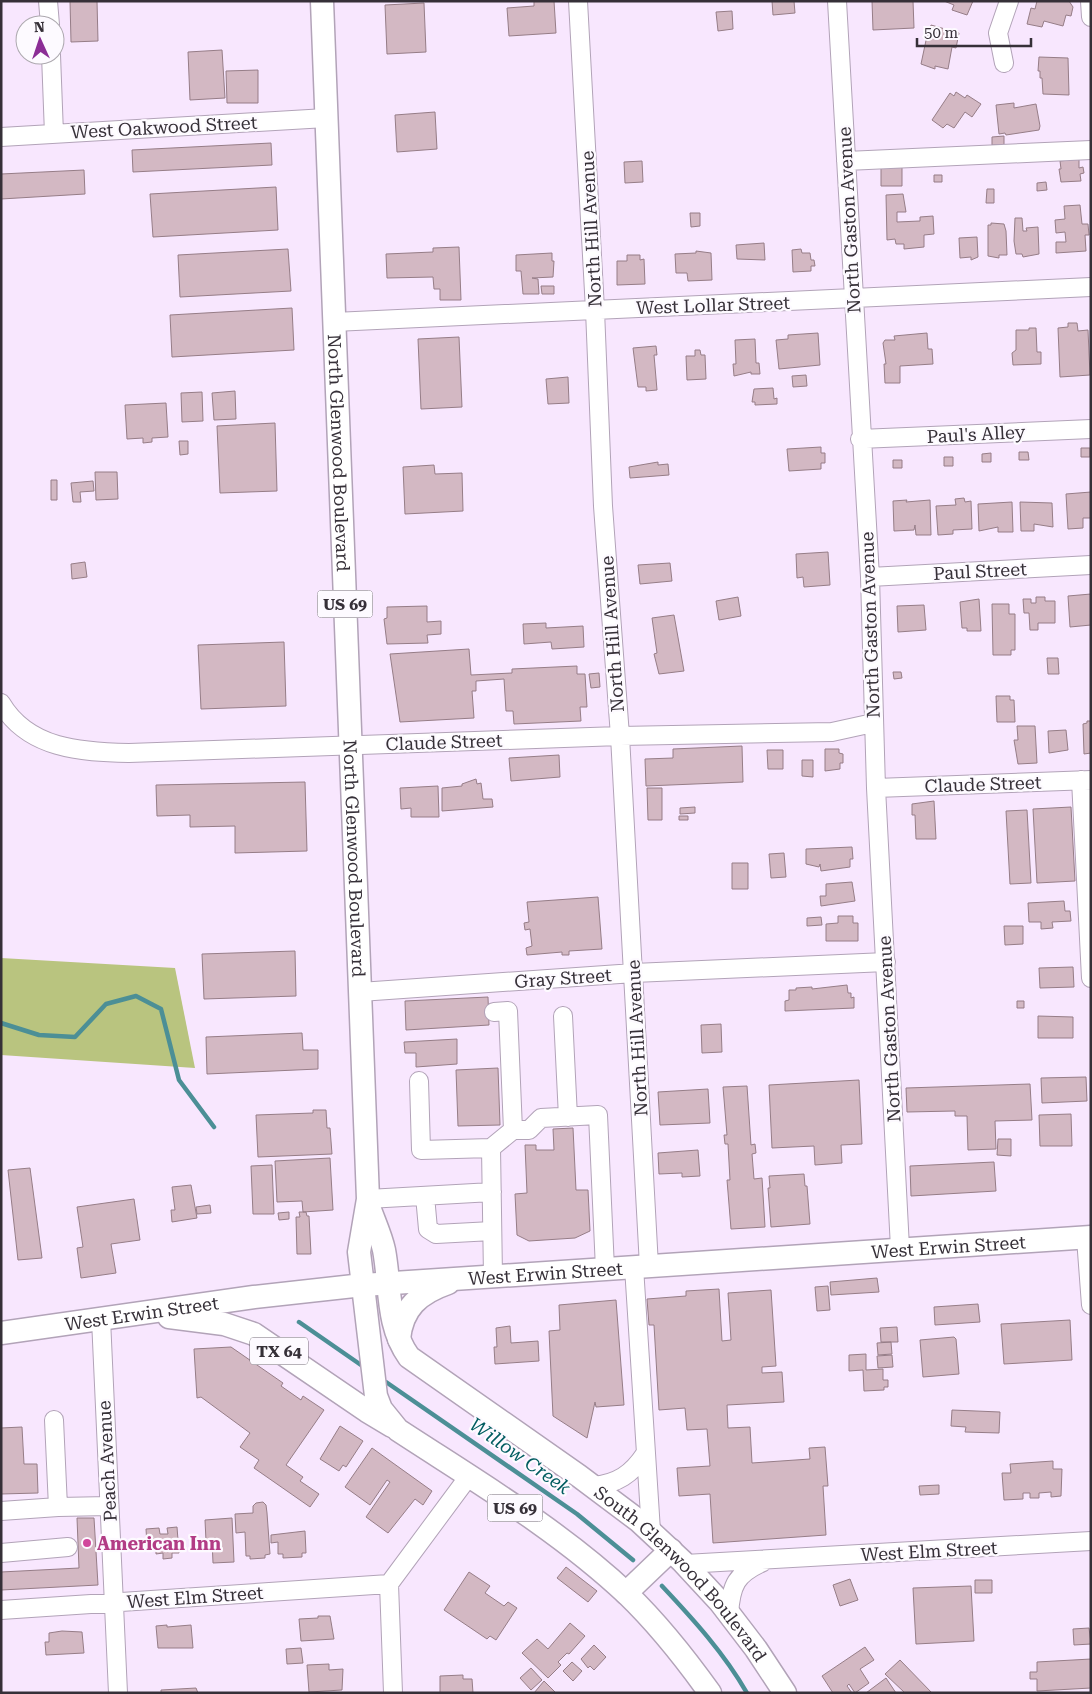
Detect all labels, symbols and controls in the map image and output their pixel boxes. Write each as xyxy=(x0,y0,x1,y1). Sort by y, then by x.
north arrow xyxy=(15,15,65,65)
scale bar xyxy=(917,15,1031,47)
text: N xyxy=(34,19,45,35)
text: 50 m xyxy=(924,24,959,42)
street label: West Oakwood Street xyxy=(70,112,258,142)
street label: North Gaston Avenue xyxy=(834,126,864,314)
street label: North Hill Avenue xyxy=(576,150,606,308)
street label: West Lollar Street xyxy=(636,292,791,318)
street label: North Glenwood Boulevard xyxy=(324,333,354,572)
street label: Paul's Alley xyxy=(926,421,1026,447)
street label: North Gaston Avenue xyxy=(856,531,884,719)
street label: North Hill Avenue xyxy=(596,555,628,713)
street label: Paul Street xyxy=(933,558,1028,584)
road number: US 69 xyxy=(318,590,372,618)
street label: Claude Street xyxy=(385,729,503,755)
street label: North Glenwood Boulevard xyxy=(340,739,370,978)
street label: Claude Street xyxy=(924,771,1042,797)
street label: North Gaston Avenue xyxy=(874,935,904,1123)
street label: North Hill Avenue xyxy=(622,959,652,1117)
street label: Gray Street xyxy=(514,964,613,992)
street label: West Erwin Street xyxy=(870,1231,1027,1262)
street label: West Erwin Street xyxy=(467,1257,624,1289)
street label: West Erwin Street xyxy=(63,1292,220,1334)
road number: TX 64 xyxy=(250,1338,308,1364)
street label: Peach Avenue xyxy=(93,1400,121,1522)
water label: Willow Creek xyxy=(465,1413,575,1500)
street label: South Glenwood Boulevard xyxy=(591,1481,772,1665)
road number: US 69 xyxy=(488,1495,542,1522)
place label: American Inn xyxy=(97,1533,221,1554)
marker: American Inn xyxy=(81,1537,93,1549)
street label: West Elm Street xyxy=(860,1537,998,1565)
street label: West Elm Street xyxy=(126,1582,264,1612)

